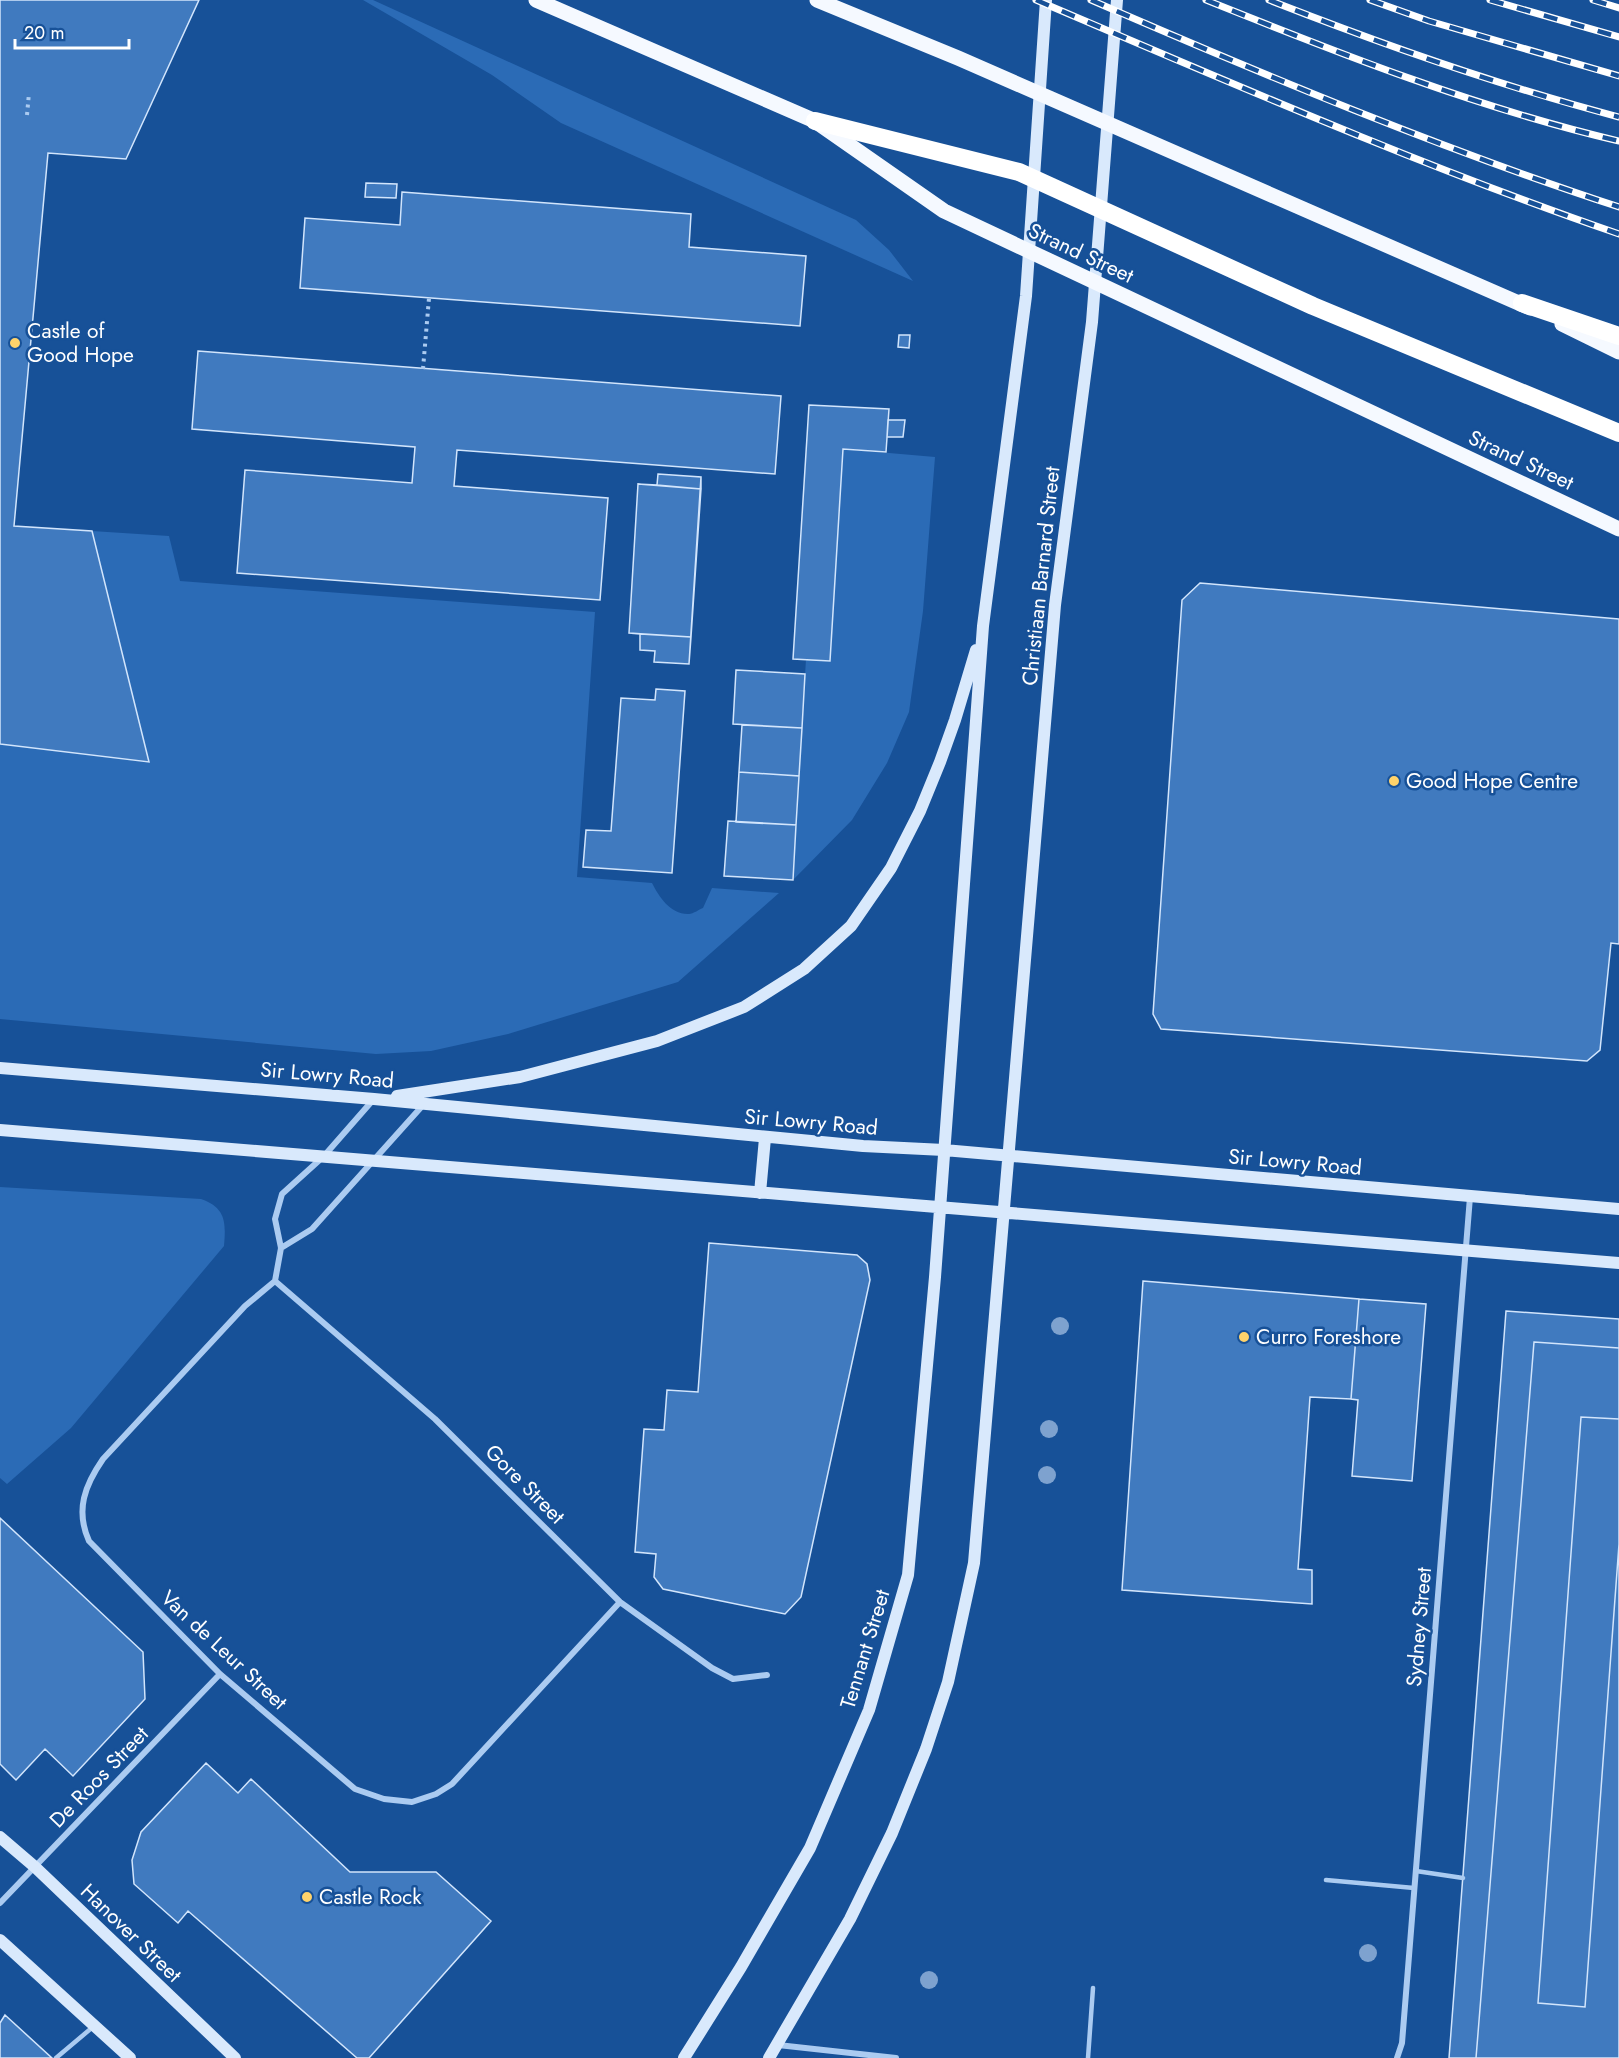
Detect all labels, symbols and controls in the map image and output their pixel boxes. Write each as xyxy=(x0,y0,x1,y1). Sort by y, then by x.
scale bar xyxy=(15,12,129,50)
text: 20 m xyxy=(24,20,64,46)
street label: Strand Street xyxy=(1023,215,1139,291)
place label: Castle of Good Hope xyxy=(27,316,134,370)
marker: Castle of Good Hope xyxy=(8,336,22,350)
street label: Strand Street xyxy=(1463,422,1579,498)
street label: Christiaan Barnard Street xyxy=(1015,465,1067,687)
place label: Good Hope Centre xyxy=(1406,766,1578,796)
marker: Good Hope Centre xyxy=(1387,774,1401,788)
street label: Sir Lowry Road xyxy=(259,1054,395,1096)
street label: Sir Lowry Road xyxy=(743,1101,879,1143)
street label: Sir Lowry Road xyxy=(1227,1141,1363,1183)
place label: Curro Foreshore xyxy=(1256,1322,1401,1352)
marker: Curro Foreshore xyxy=(1237,1330,1251,1344)
street label: Gore Street xyxy=(478,1437,572,1531)
street label: Sydney Street xyxy=(1399,1566,1439,1688)
street label: Van de Leur Street xyxy=(154,1583,294,1717)
street label: Tennant Street xyxy=(833,1586,897,1712)
street label: De Roos Street xyxy=(43,1719,155,1835)
street label: Hanover Street xyxy=(74,1877,188,1989)
place label: Castle Rock xyxy=(319,1882,422,1912)
marker: Castle Rock xyxy=(300,1890,314,1904)

